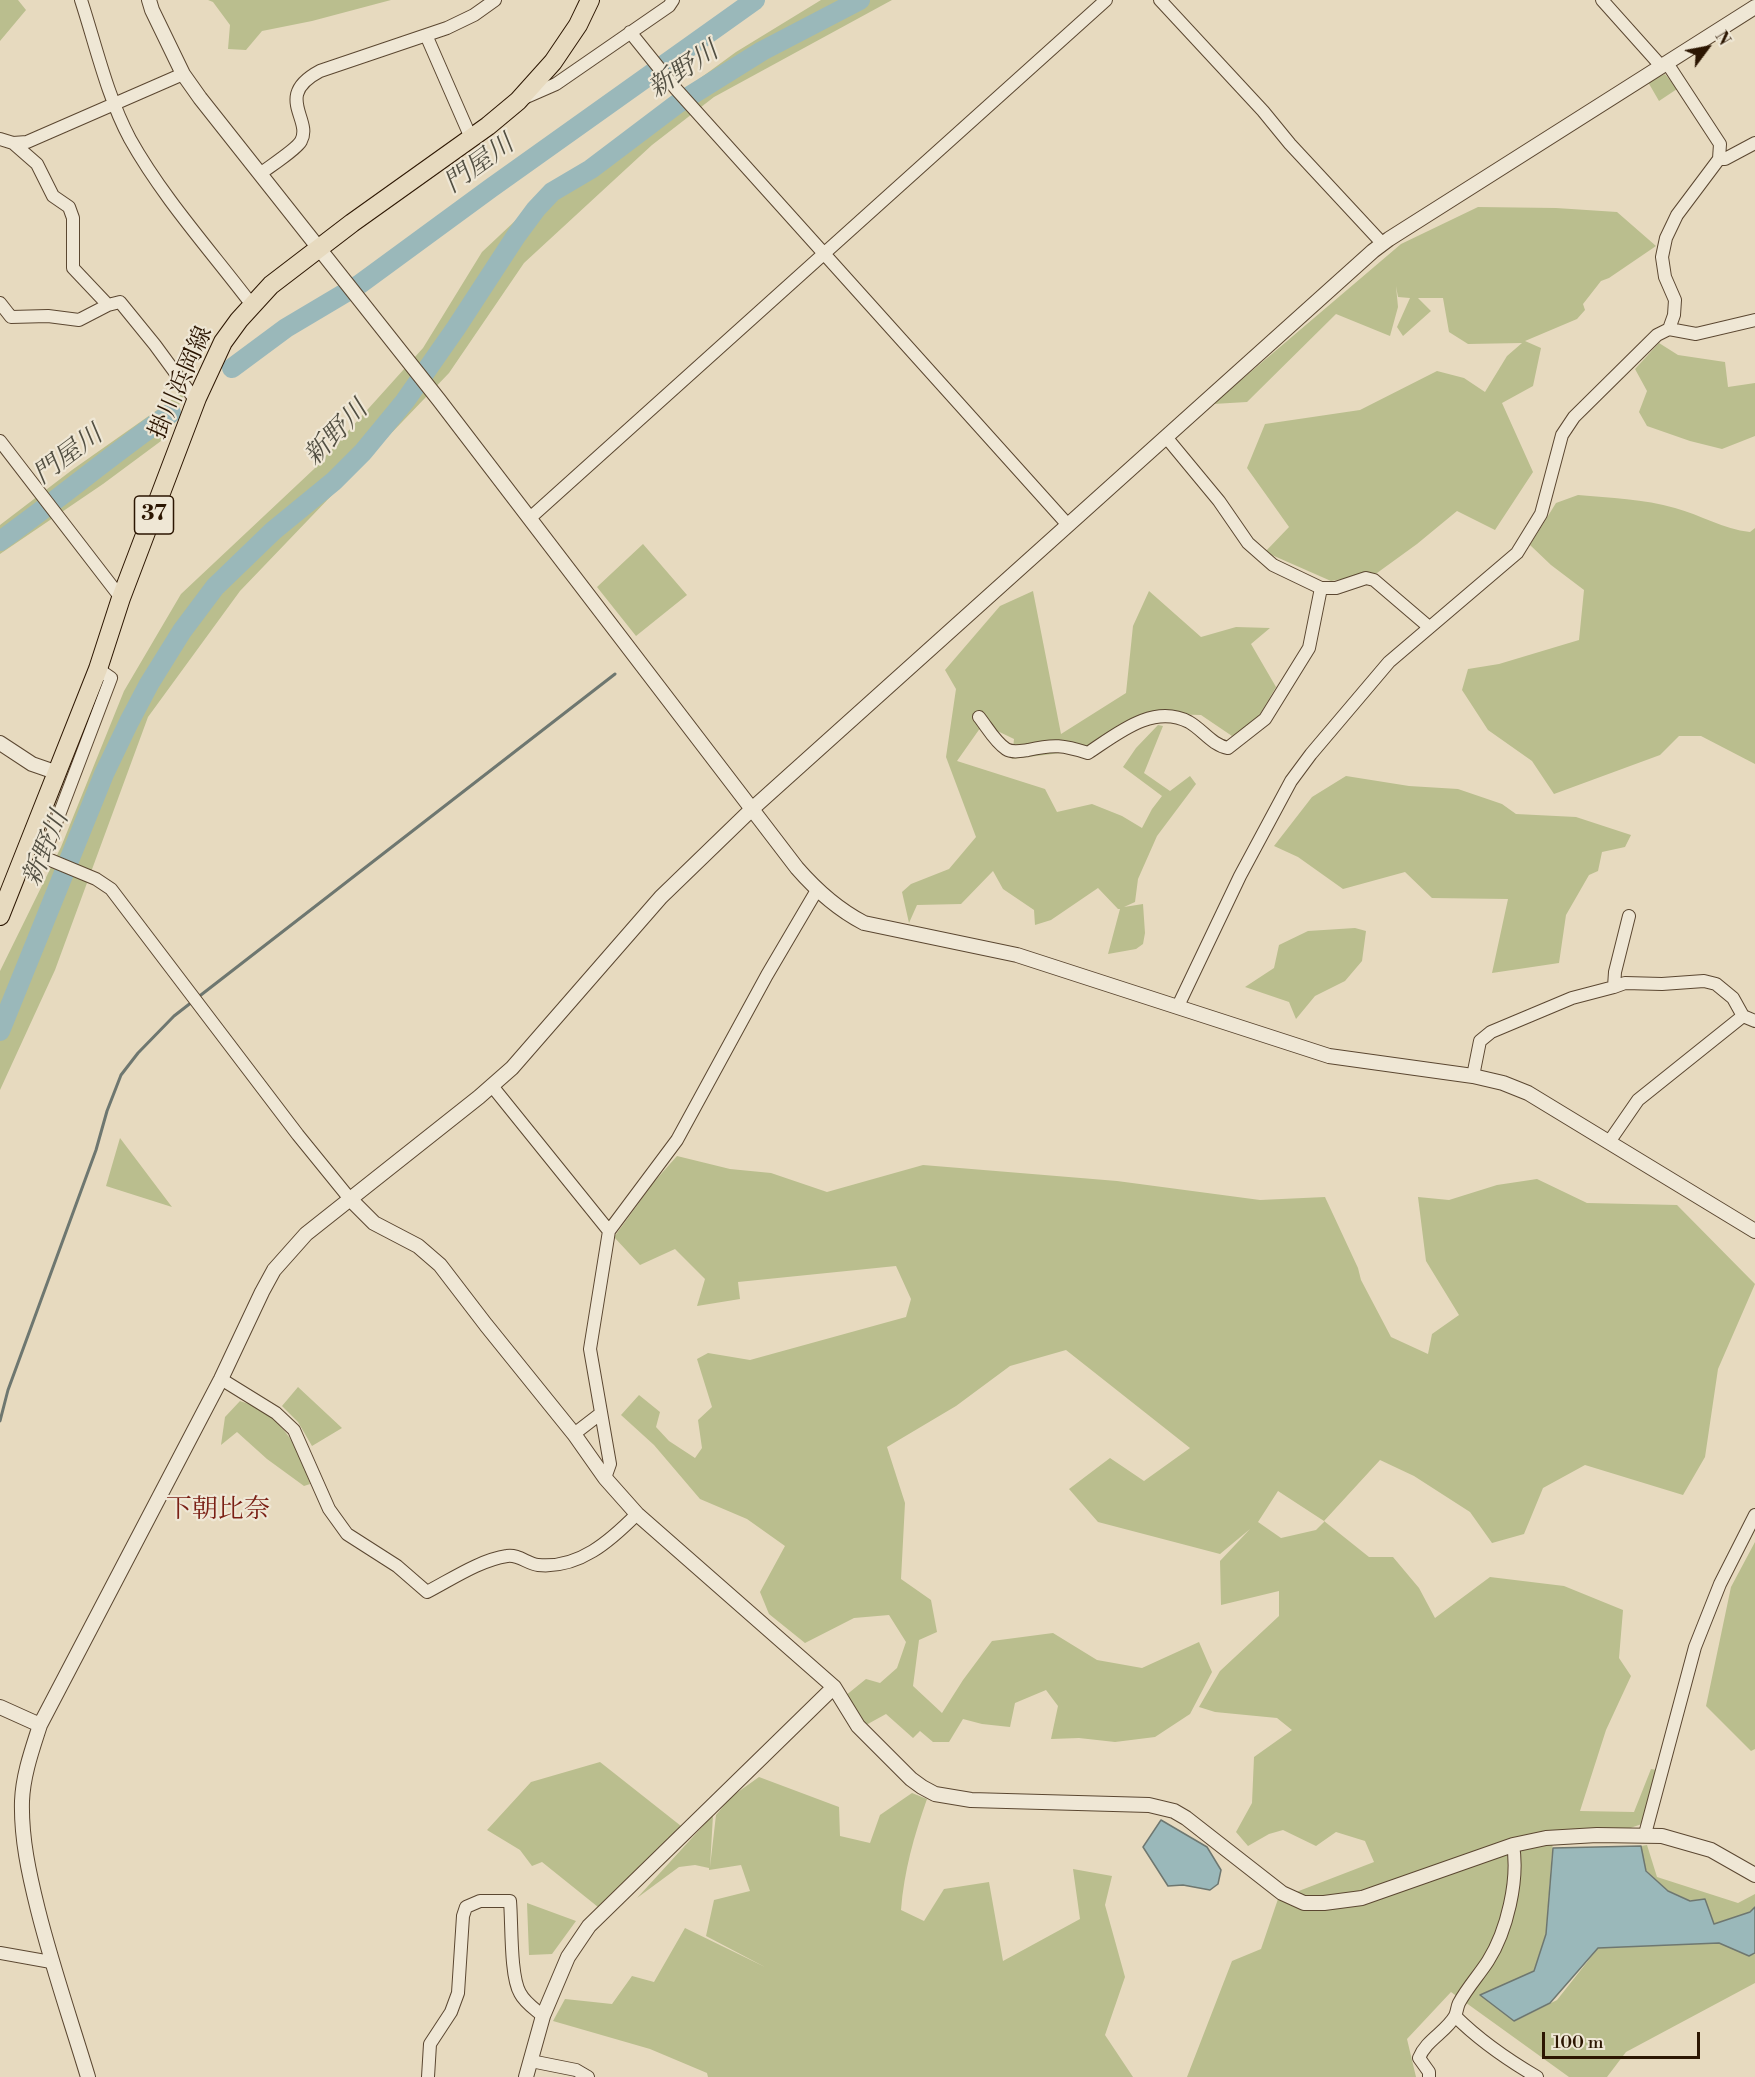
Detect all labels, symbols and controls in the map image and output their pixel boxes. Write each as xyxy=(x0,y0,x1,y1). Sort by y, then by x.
north arrow xyxy=(1677,18,1737,78)
text: N xyxy=(1710,28,1734,49)
water label: 新野川 xyxy=(643,36,725,106)
water label: 門屋川 xyxy=(439,129,521,201)
street label: 掛川浜岡線 xyxy=(144,322,220,444)
water label: 新野川 xyxy=(299,395,375,473)
water label: 門屋川 xyxy=(28,420,110,492)
road number: 37 xyxy=(134,496,174,534)
water label: 新野川 xyxy=(17,807,77,891)
district label: 下朝比奈 xyxy=(166,1495,270,1527)
scale bar xyxy=(1545,2020,1702,2058)
text: 100 m xyxy=(1553,2031,1604,2054)

